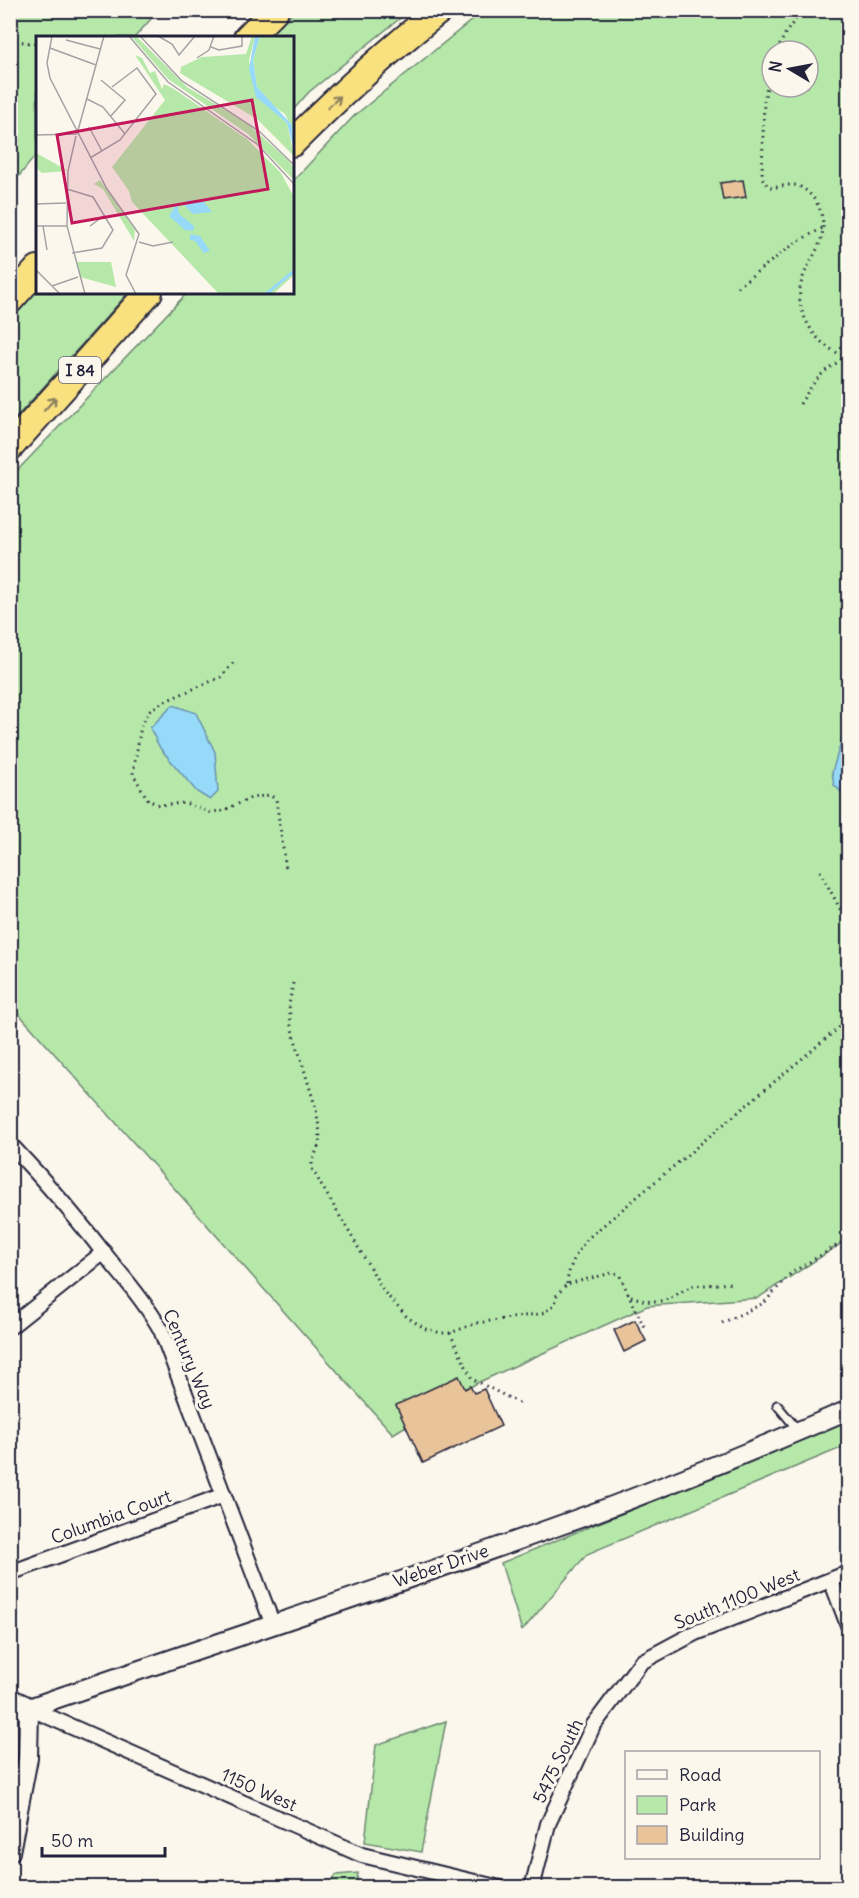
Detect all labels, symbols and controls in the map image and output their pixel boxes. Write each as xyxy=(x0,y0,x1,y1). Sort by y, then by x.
inset map xyxy=(36,36,294,294)
north arrow xyxy=(760,39,820,99)
text: N xyxy=(764,59,786,74)
one-way arrow xyxy=(326,95,341,109)
road number: I 84 xyxy=(59,357,101,383)
one-way arrow xyxy=(43,397,57,412)
street label: Century Way xyxy=(158,1306,221,1412)
street label: Columbia Court xyxy=(48,1484,174,1549)
street label: Weber Drive xyxy=(390,1539,491,1593)
street label: South 1100 West xyxy=(671,1563,803,1634)
street label: 5475 South xyxy=(527,1715,588,1807)
legend xyxy=(625,1751,820,1859)
street label: 1150 West xyxy=(218,1763,301,1816)
text: Road xyxy=(679,1763,722,1786)
text: Park xyxy=(679,1793,716,1816)
scale bar xyxy=(42,1820,165,1858)
text: Building xyxy=(679,1823,744,1846)
text: 50 m xyxy=(51,1829,93,1852)

